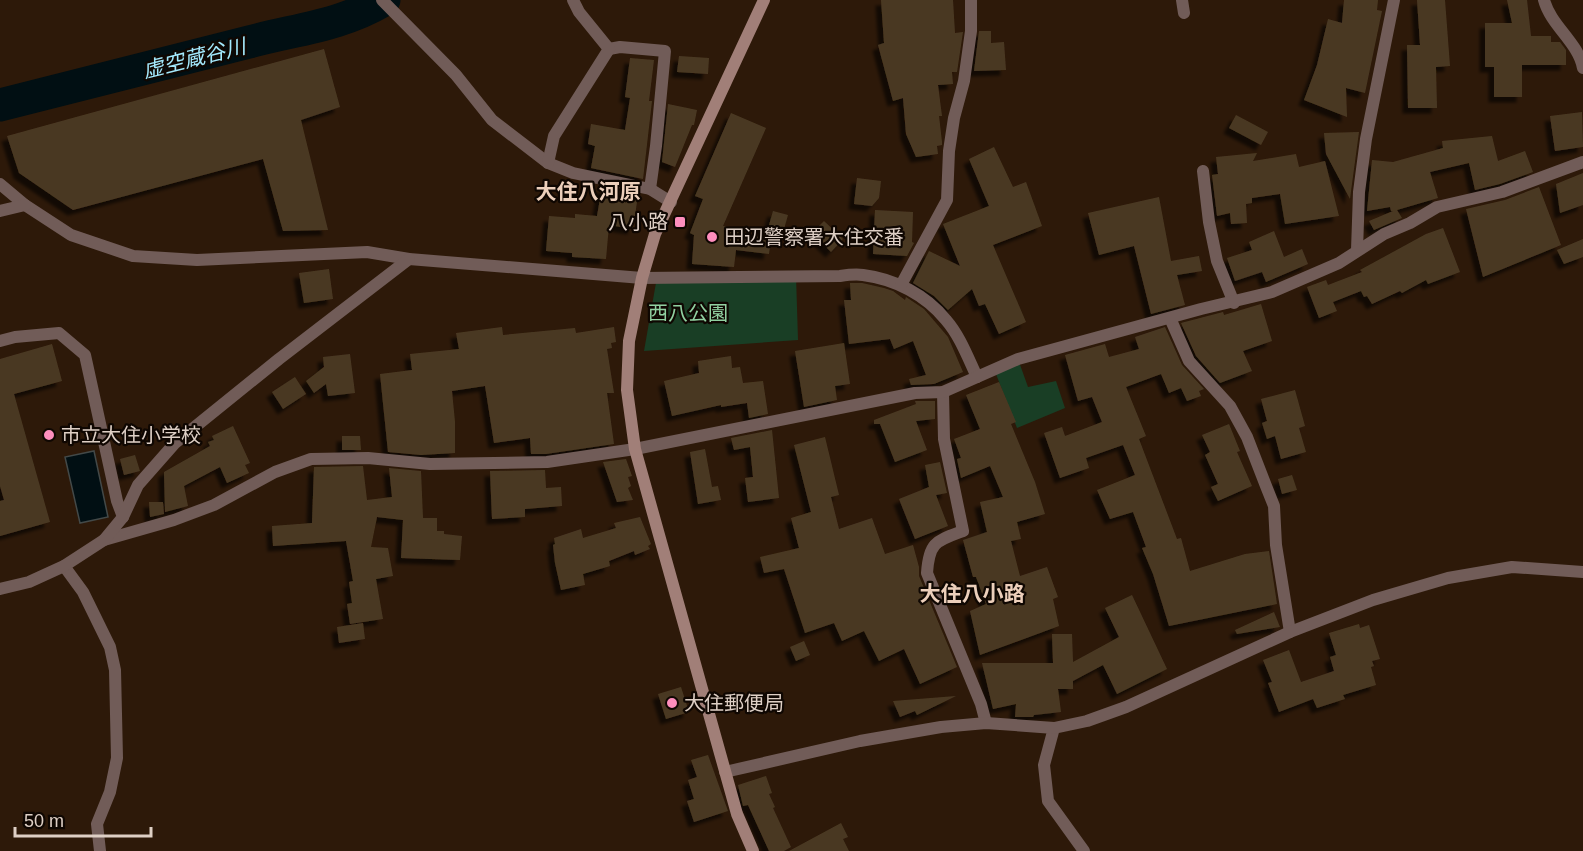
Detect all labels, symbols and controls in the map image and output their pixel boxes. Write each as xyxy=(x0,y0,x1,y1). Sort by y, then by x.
water label: 虚空蔵谷川 xyxy=(140,34,250,82)
district label: 大住八河原 xyxy=(536,180,641,203)
place label: 八小路 xyxy=(608,211,668,233)
marker: 八小路 xyxy=(673,215,687,229)
place label: 田辺警察署大住交番 xyxy=(724,226,904,248)
marker: 田辺警察署大住交番 xyxy=(705,230,719,244)
park label: 西八公園 xyxy=(648,302,728,324)
place label: 市立大住小学校 xyxy=(61,424,201,446)
marker: 市立大住小学校 xyxy=(42,428,56,442)
district label: 大住八小路 xyxy=(920,582,1025,605)
place label: 大住郵便局 xyxy=(684,692,784,714)
marker: 大住郵便局 xyxy=(665,696,679,710)
scale bar xyxy=(15,800,152,838)
text: 50 m xyxy=(24,811,64,831)

